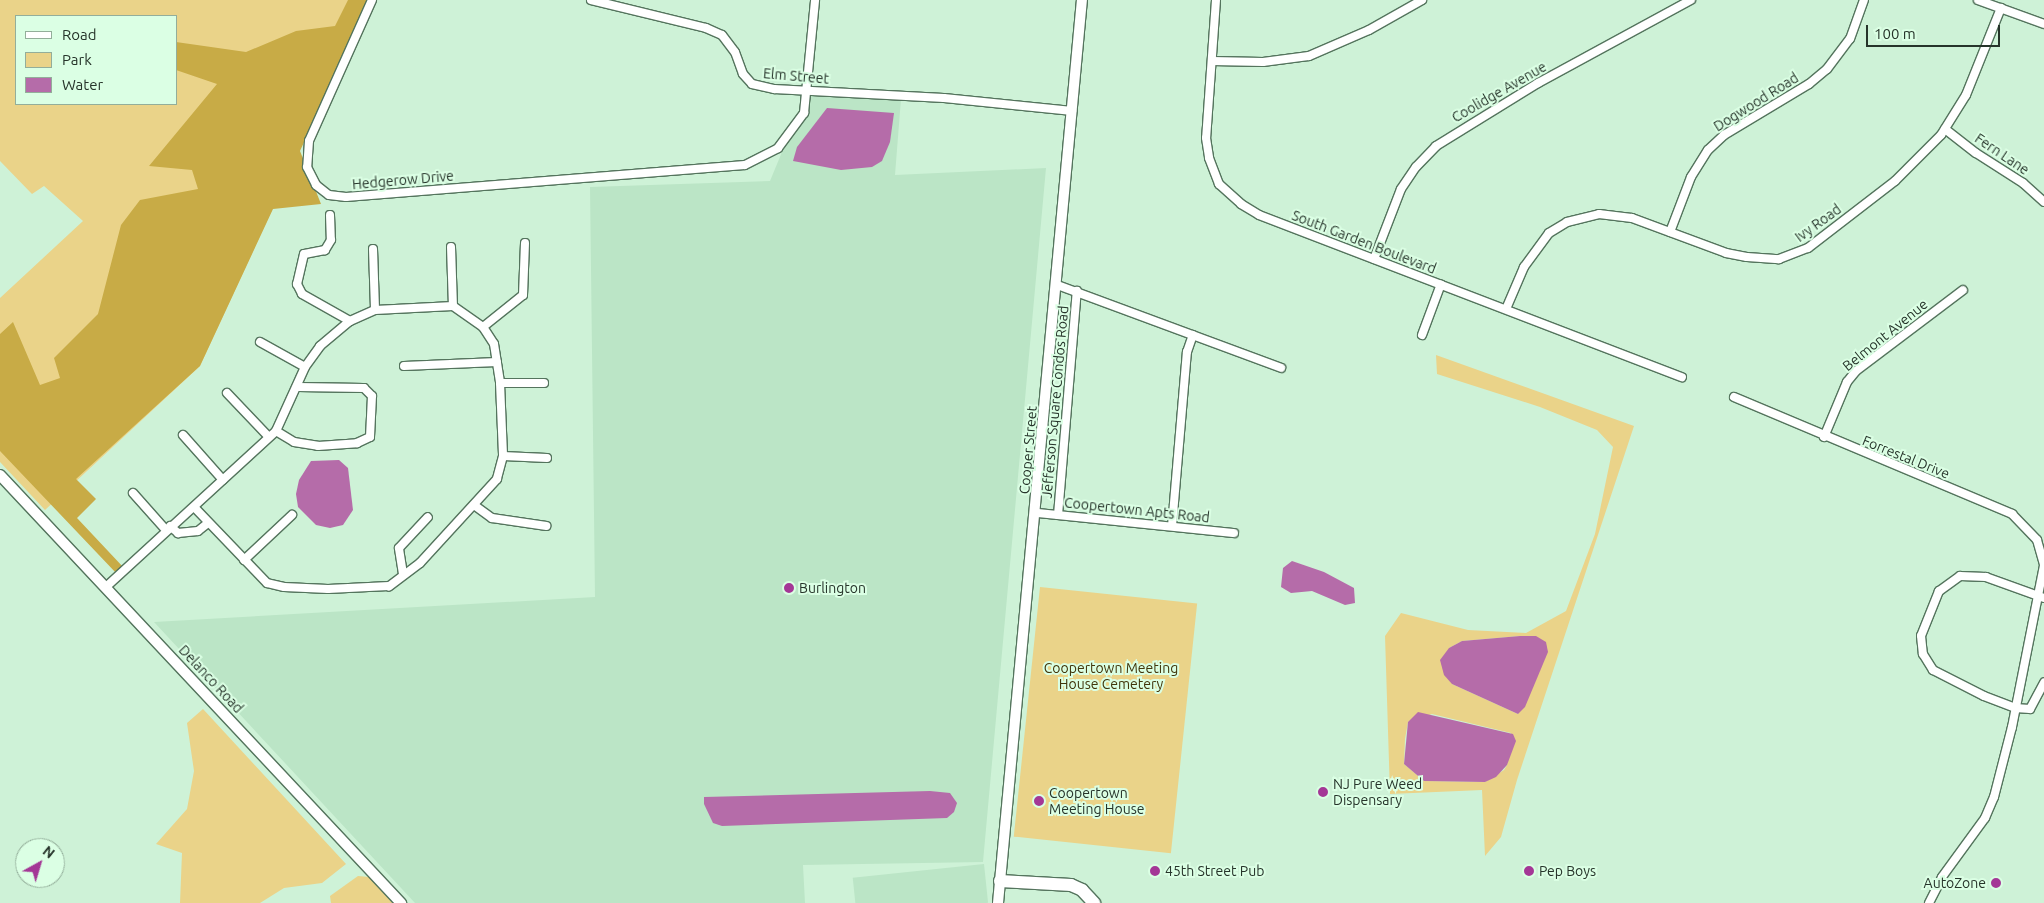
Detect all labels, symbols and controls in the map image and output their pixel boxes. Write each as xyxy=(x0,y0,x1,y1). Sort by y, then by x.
legend xyxy=(15,15,178,105)
scale bar xyxy=(1869,15,2003,47)
text: 100 m xyxy=(1874,25,1916,42)
text: Road xyxy=(62,26,97,43)
text: Park xyxy=(62,51,92,68)
street label: Coolidge Avenue xyxy=(1449,58,1549,126)
street label: Elm Street xyxy=(762,65,830,87)
street label: Dogwood Road xyxy=(1710,69,1802,135)
text: Water xyxy=(62,76,103,93)
street label: Fern Lane xyxy=(1972,130,2032,178)
street label: Hedgerow Drive xyxy=(351,167,455,193)
street label: Ivy Road xyxy=(1792,201,1844,245)
street label: South Garden Boulevard xyxy=(1290,207,1438,277)
street label: Belmont Avenue xyxy=(1839,296,1931,374)
street label: Jefferson Square Condos Road xyxy=(1038,305,1072,499)
street label: Cooper Street xyxy=(1016,405,1040,495)
street label: Forrestal Drive xyxy=(1860,432,1952,482)
street label: Coopertown Apts Road xyxy=(1063,494,1211,526)
place label: Burlington xyxy=(799,580,866,596)
marker: Burlington xyxy=(783,582,795,594)
street label: Delanco Road xyxy=(175,642,247,716)
park label: Coopertown Meeting House Cemetery xyxy=(1044,660,1178,692)
place label: NJ Pure Weed Dispensary xyxy=(1333,776,1422,809)
place label: Coopertown Meeting House xyxy=(1049,785,1145,818)
marker: NJ Pure Weed Dispensary xyxy=(1317,786,1329,798)
marker: Coopertown Meeting House xyxy=(1033,795,1045,807)
north arrow xyxy=(15,838,65,888)
text: N xyxy=(40,843,58,862)
place label: 45th Street Pub xyxy=(1165,863,1264,879)
place label: Pep Boys xyxy=(1539,863,1596,879)
marker: 45th Street Pub xyxy=(1149,865,1161,877)
marker: Pep Boys xyxy=(1523,865,1535,877)
place label: AutoZone xyxy=(1924,875,1986,891)
marker: AutoZone xyxy=(1990,877,2002,889)

